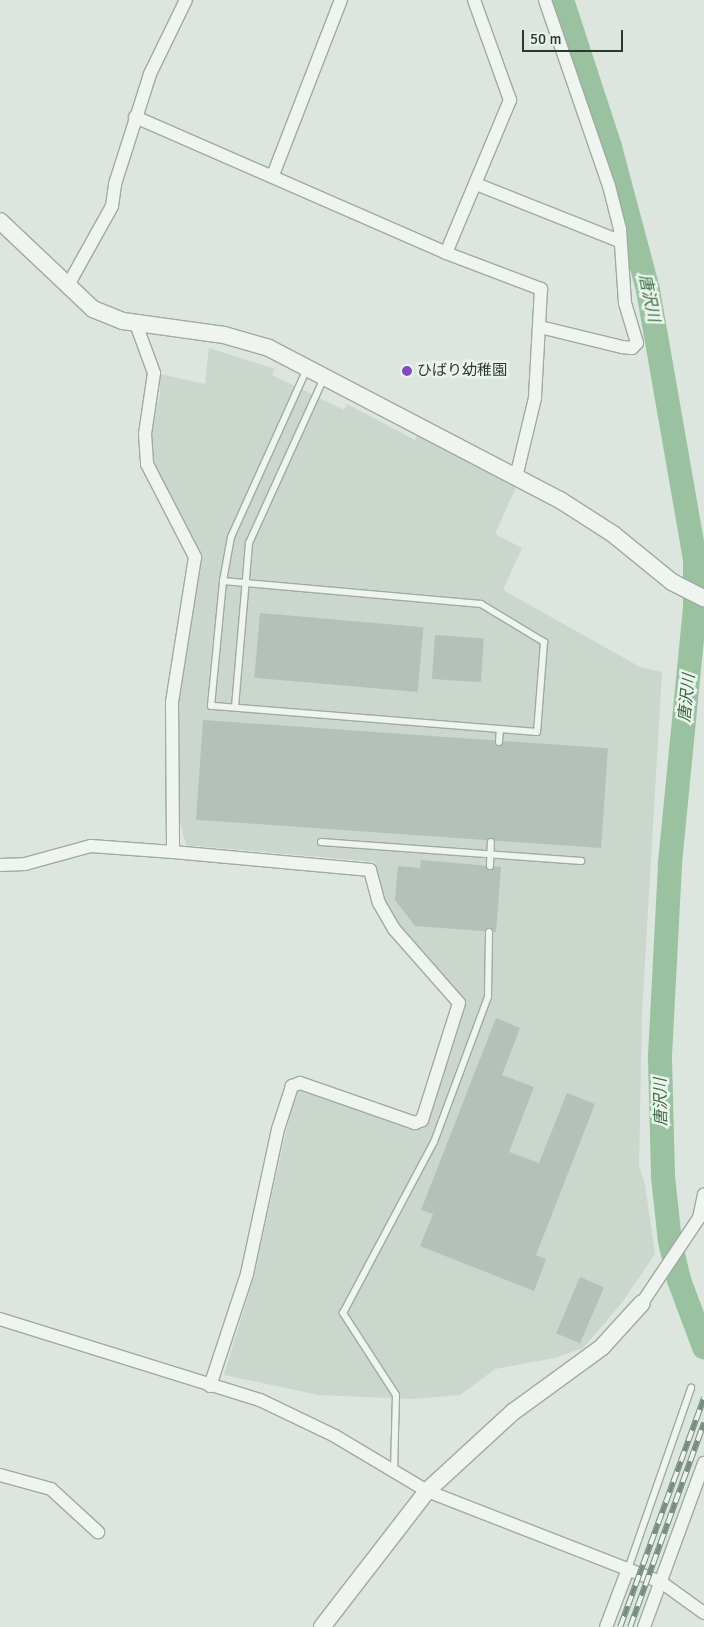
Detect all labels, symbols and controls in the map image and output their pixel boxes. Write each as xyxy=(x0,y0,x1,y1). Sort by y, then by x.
scale bar xyxy=(524,20,625,52)
text: 50 m xyxy=(530,30,561,48)
water label: 唐沢川 xyxy=(635,273,663,323)
place label: ひばり幼稚園 xyxy=(417,362,507,380)
marker: ひばり幼稚園 xyxy=(401,365,413,377)
water label: 唐沢川 xyxy=(675,673,699,723)
water label: 唐沢川 xyxy=(651,1078,671,1126)

